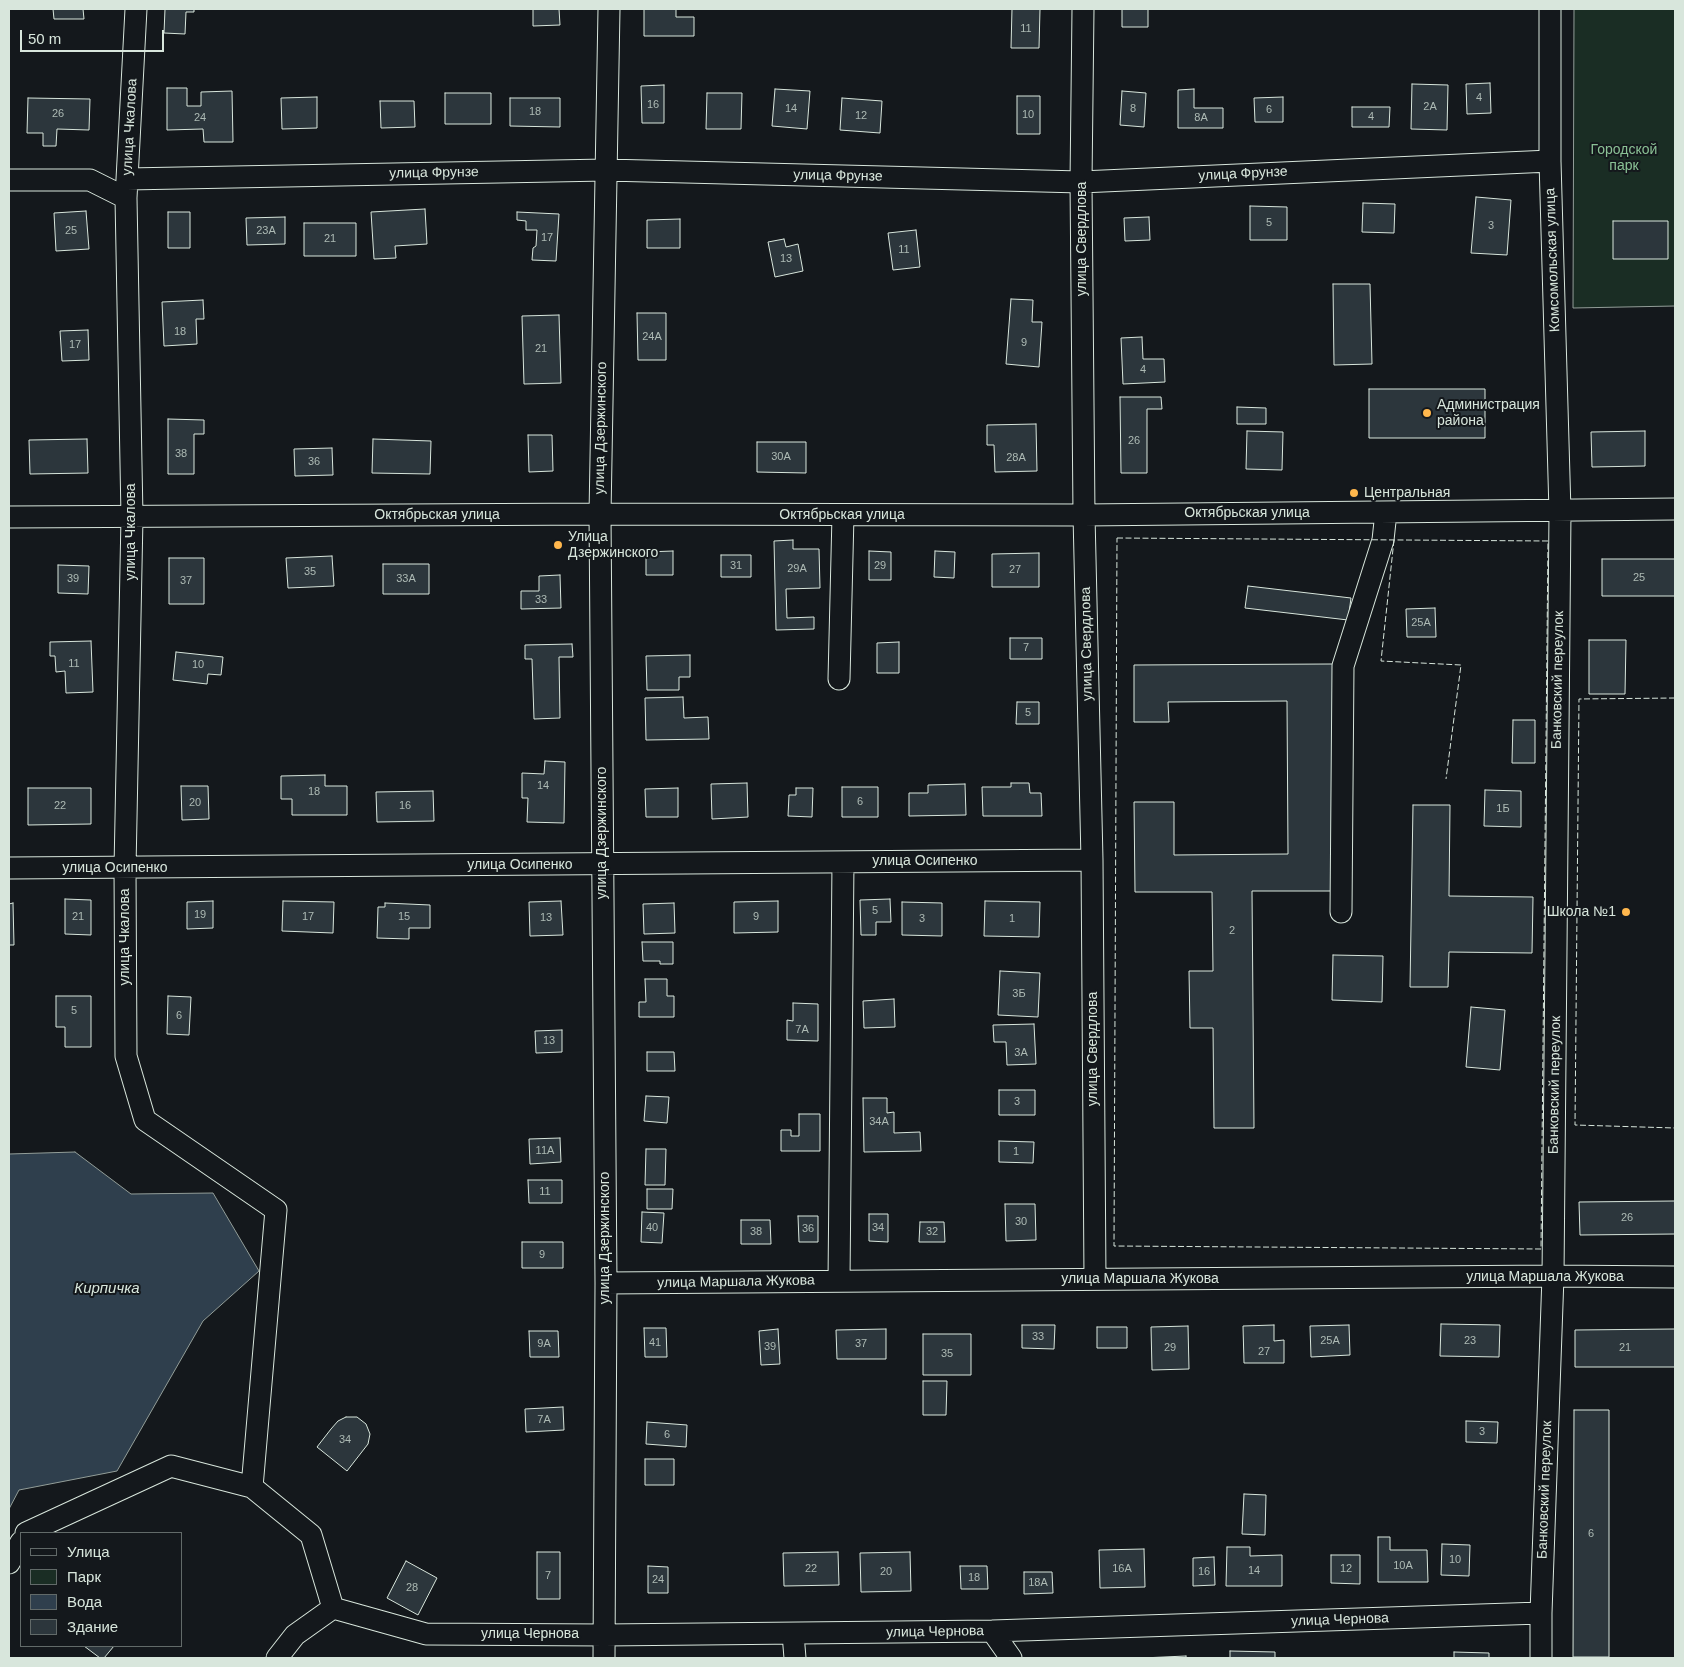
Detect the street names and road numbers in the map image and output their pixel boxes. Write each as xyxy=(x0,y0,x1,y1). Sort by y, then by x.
street label: улица Чкалова xyxy=(119,78,141,176)
street label: улица Фрунзе xyxy=(1198,163,1288,185)
street label: улица Фрунзе xyxy=(389,164,479,182)
street label: улица Фрунзе xyxy=(793,167,883,185)
street label: улица Свердлова xyxy=(1074,182,1090,296)
street label: Комсомольская улица xyxy=(1542,188,1564,332)
street label: улица Дзержинского xyxy=(591,362,611,494)
street label: улица Чкалова xyxy=(123,483,139,581)
street label: Октябрьская улица xyxy=(1184,505,1310,521)
street label: Октябрьская улица xyxy=(374,507,500,523)
street label: Октябрьская улица xyxy=(779,507,905,523)
street label: улица Свердлова xyxy=(1078,587,1096,701)
street label: Банковский переулок xyxy=(1548,611,1568,749)
street label: улица Дзержинского xyxy=(594,767,610,899)
street label: улица Осипенко xyxy=(872,853,978,869)
street label: улица Осипенко xyxy=(467,857,573,873)
street label: улица Осипенко xyxy=(62,860,168,876)
street label: улица Чкалова xyxy=(117,888,133,986)
street label: улица Свердлова xyxy=(1085,992,1101,1106)
street label: Банковский переулок xyxy=(1545,1016,1565,1154)
street label: улица Дзержинского xyxy=(597,1172,613,1304)
street label: улица Маршала Жукова xyxy=(1466,1269,1624,1285)
street label: улица Маршала Жукова xyxy=(1061,1271,1219,1287)
street label: улица Маршала Жукова xyxy=(657,1272,815,1292)
street label: Банковский переулок xyxy=(1534,1421,1556,1559)
street label: улица Чернова xyxy=(1291,1610,1389,1630)
street label: улица Чернова xyxy=(886,1623,984,1641)
street label: улица Чернова xyxy=(481,1626,579,1642)

